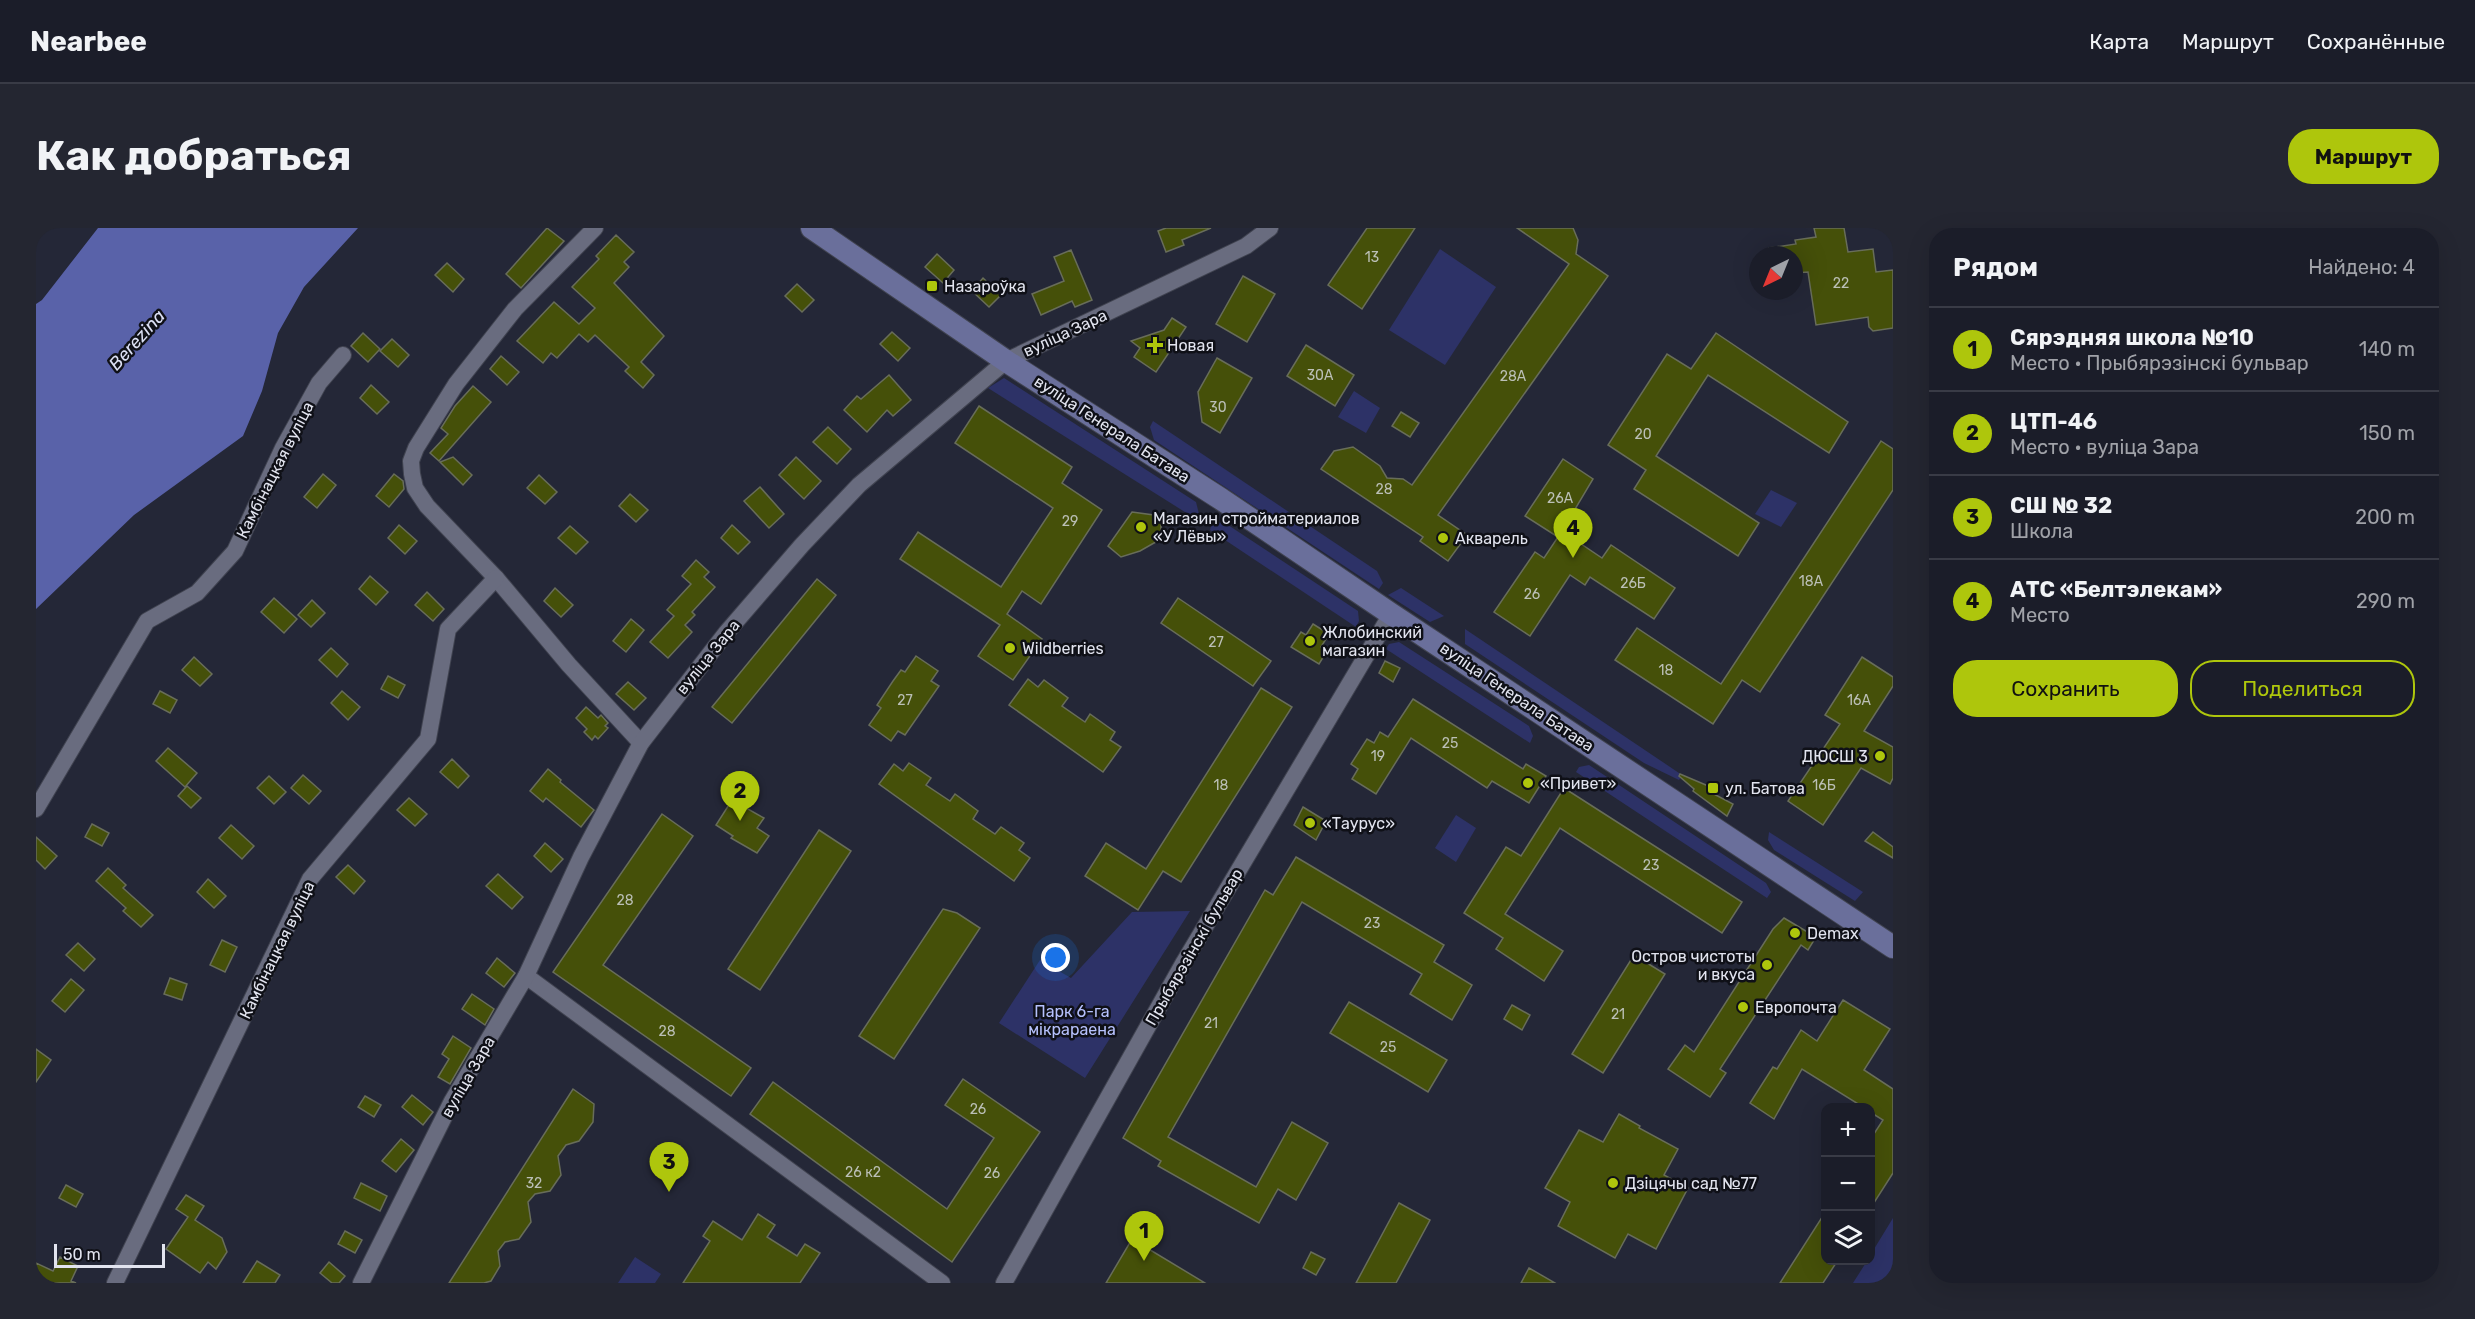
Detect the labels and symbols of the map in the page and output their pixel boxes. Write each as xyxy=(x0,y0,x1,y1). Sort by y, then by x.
north arrow xyxy=(1749,246,1803,300)
house number: 13 xyxy=(1365,249,1379,266)
house number: 22 xyxy=(1833,275,1849,292)
place label: Назароўка xyxy=(944,277,1026,296)
marker: Назароўка xyxy=(925,279,939,293)
water label: Berezina xyxy=(104,305,170,375)
street label: вуліца Зара xyxy=(1020,305,1110,361)
place label: Новая xyxy=(1167,336,1214,355)
marker: Новая xyxy=(1148,338,1162,352)
house number: 30А xyxy=(1307,367,1334,384)
house number: 28А xyxy=(1500,368,1527,385)
street label: вуліца Генерала Батава xyxy=(1031,372,1193,486)
street label: Камбінацкая вуліца xyxy=(232,399,318,541)
house number: 30 xyxy=(1209,399,1227,416)
house number: 20 xyxy=(1634,426,1652,443)
house number: 28 xyxy=(1375,481,1393,498)
house number: 26А xyxy=(1547,490,1574,507)
pin: 4 xyxy=(1554,508,1592,558)
place label: Магазин стройматериалов «У Лёвы» xyxy=(1153,509,1360,546)
house number: 29 xyxy=(1062,513,1078,530)
marker: Магазин стройматериалов «У Лёвы» xyxy=(1134,520,1148,534)
place label: Акварель xyxy=(1455,529,1528,548)
marker: Акварель xyxy=(1436,531,1450,545)
house number: 18А xyxy=(1799,573,1824,590)
house number: 26Б xyxy=(1620,575,1646,592)
house number: 26 xyxy=(1524,586,1540,603)
street label: вуліца Зара xyxy=(672,616,744,698)
place label: Жлобинский магазин xyxy=(1322,623,1422,660)
house number: 27 xyxy=(1208,634,1224,651)
marker: Жлобинский магазин xyxy=(1303,634,1317,648)
street label: вуліца Генерала Батава xyxy=(1436,638,1598,756)
place label: Wildberries xyxy=(1022,639,1104,658)
marker: Wildberries xyxy=(1003,641,1017,655)
house number: 18 xyxy=(1659,662,1674,679)
house number: 27 xyxy=(897,692,913,709)
house number: 16А xyxy=(1847,692,1872,709)
house number: 25 xyxy=(1442,735,1458,752)
place label: ДЮСШ 3 xyxy=(1802,747,1868,766)
house number: 19 xyxy=(1371,748,1385,765)
marker: ДЮСШ 3 xyxy=(1873,749,1887,763)
pin: 2 xyxy=(720,772,760,821)
place label: «Привет» xyxy=(1540,774,1617,793)
marker: «Привет» xyxy=(1521,776,1535,790)
house number: 18 xyxy=(1214,777,1229,794)
house number: 16Б xyxy=(1812,777,1836,794)
place label: ул. Батова xyxy=(1725,779,1805,798)
marker: ул. Батова xyxy=(1706,781,1720,795)
place label: «Таурус» xyxy=(1322,814,1395,833)
marker: «Таурус» xyxy=(1303,816,1317,830)
house number: 23 xyxy=(1643,857,1659,874)
street label: Прыбярэзінскі бульвар xyxy=(1141,865,1247,1029)
street label: Камбінацкая вуліца xyxy=(235,878,319,1022)
house number: 28 xyxy=(616,892,634,909)
house number: 23 xyxy=(1364,915,1380,932)
place label: Demax xyxy=(1807,924,1859,943)
marker: Demax xyxy=(1788,926,1802,940)
your location xyxy=(1041,943,1070,972)
place label: Остров чистоты и вкуса xyxy=(1631,947,1755,984)
marker: Остров чистоты и вкуса xyxy=(1760,958,1774,972)
place label: Европочта xyxy=(1755,998,1837,1017)
marker: Европочта xyxy=(1736,1000,1750,1014)
park label: Парк 6-га мікрараена xyxy=(1028,1002,1116,1039)
house number: 21 xyxy=(1611,1006,1625,1023)
house number: 21 xyxy=(1204,1015,1218,1032)
house number: 28 xyxy=(658,1023,676,1040)
street label: вуліца Зара xyxy=(437,1033,499,1121)
house number: 25 xyxy=(1380,1039,1396,1056)
house number: 26 xyxy=(970,1101,986,1118)
pin: 3 xyxy=(650,1142,688,1192)
house number: 26 к2 xyxy=(845,1164,881,1181)
house number: 26 xyxy=(984,1165,1000,1182)
place label: Дзіцячы сад №77 xyxy=(1625,1174,1757,1193)
house number: 32 xyxy=(526,1175,542,1192)
marker: Дзіцячы сад №77 xyxy=(1606,1176,1620,1190)
pin: 1 xyxy=(1124,1212,1164,1261)
scale bar xyxy=(54,1241,165,1268)

